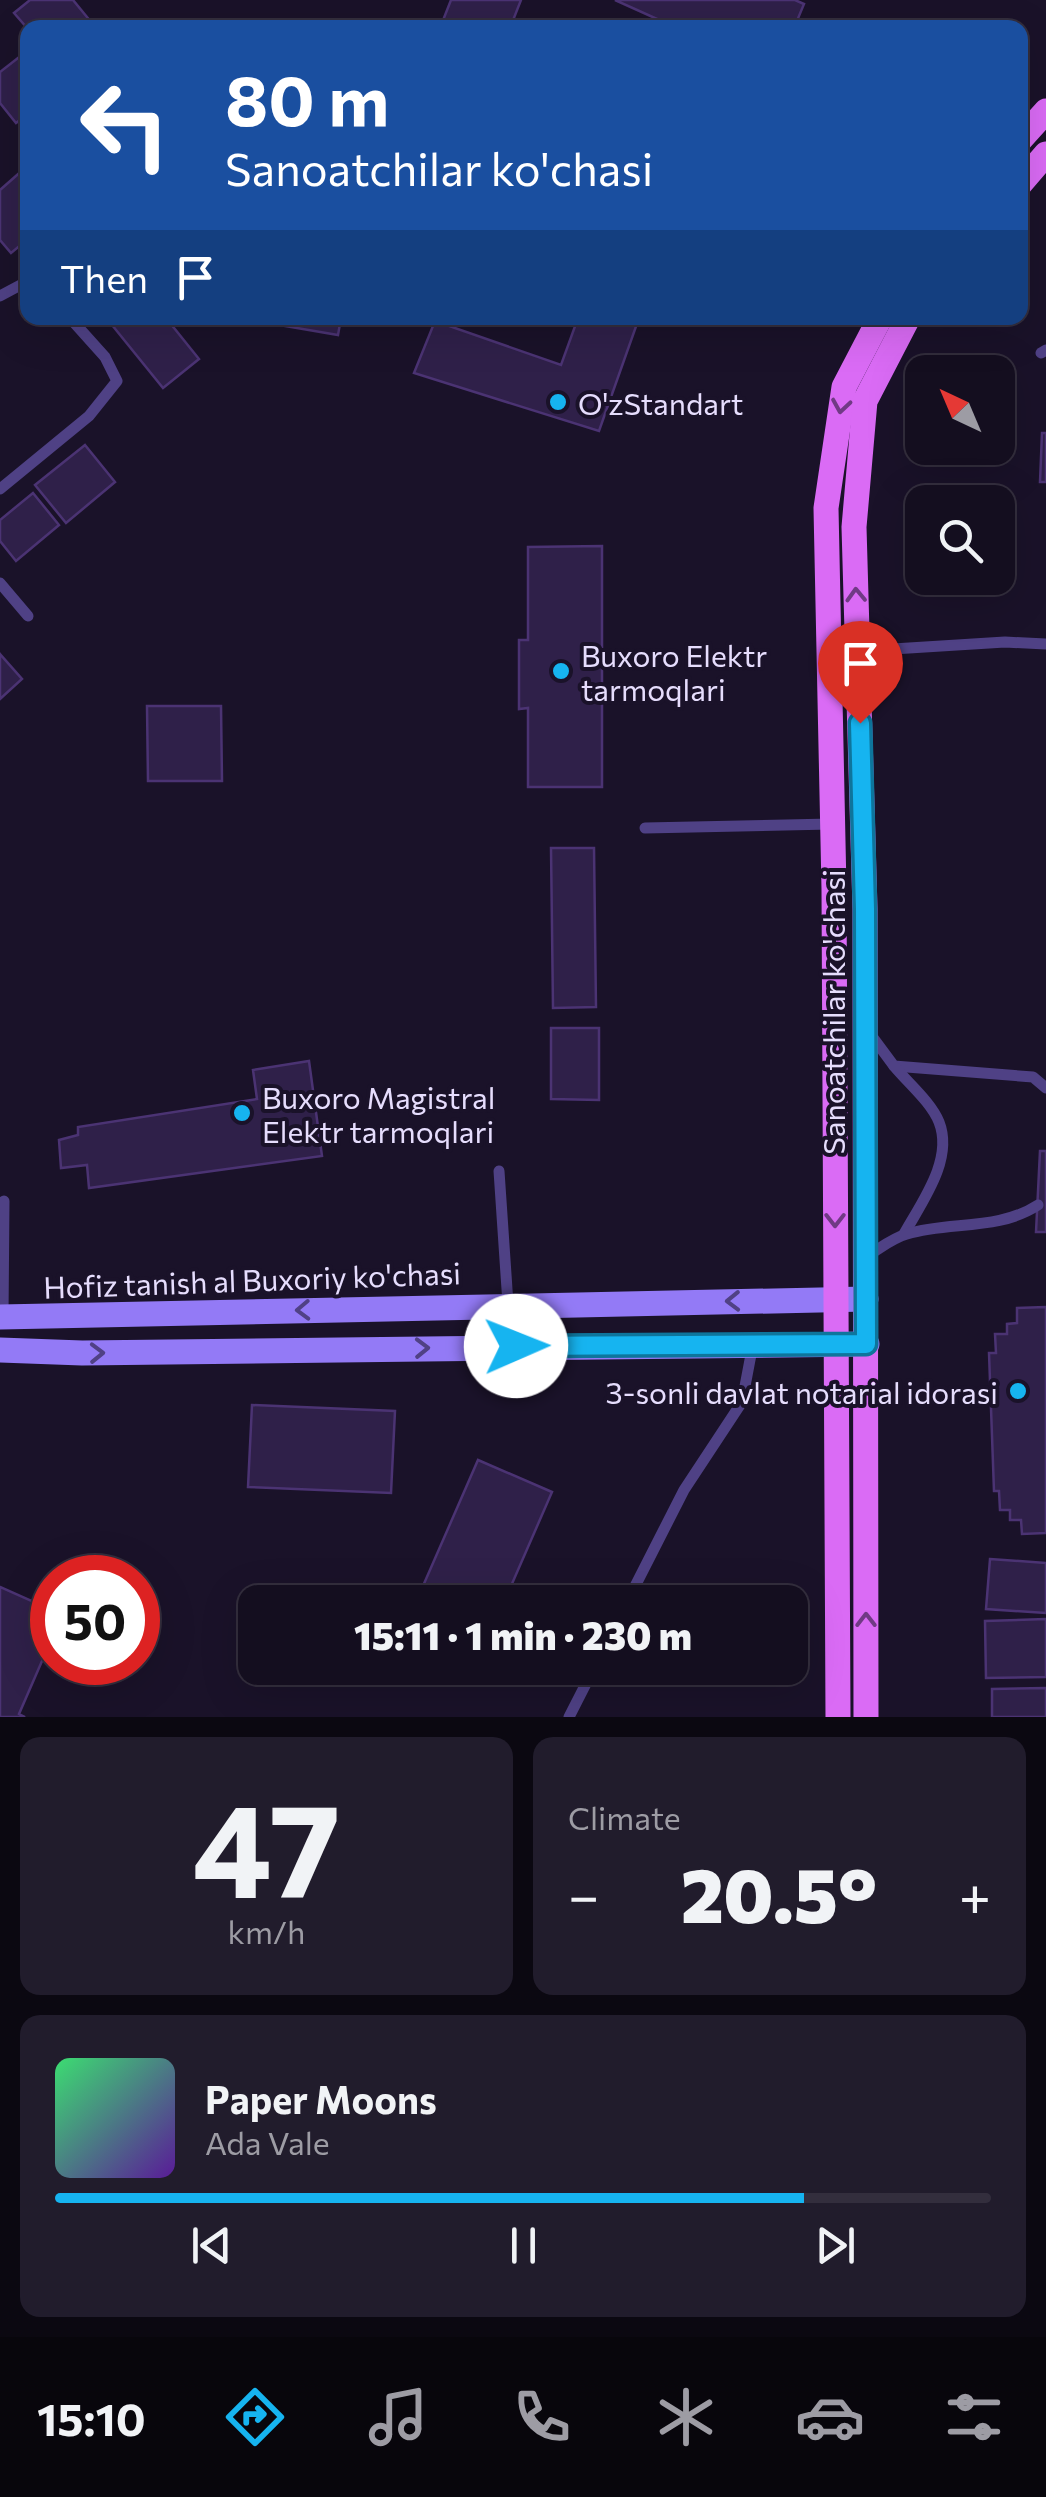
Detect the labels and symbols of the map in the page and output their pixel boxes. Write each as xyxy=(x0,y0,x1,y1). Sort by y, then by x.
north arrow xyxy=(905,355,1015,465)
place label: O'zStandart xyxy=(578,384,743,421)
marker: O'zStandart xyxy=(547,391,569,413)
one-way arrow xyxy=(832,398,853,415)
one-way arrow xyxy=(845,586,866,602)
pin xyxy=(818,621,903,724)
place label: Buxoro Elektr tarmoqlari xyxy=(581,636,767,707)
marker: Buxoro Elektr tarmoqlari xyxy=(550,660,572,682)
street label: Sanoatchilar ko'chasi xyxy=(814,869,851,1155)
place label: Buxoro Magistral Elektr tarmoqlari xyxy=(262,1078,495,1149)
marker: Buxoro Magistral Elektr tarmoqlari xyxy=(231,1102,253,1124)
one-way arrow xyxy=(824,1212,846,1228)
street label: Hofiz tanish al Buxoriy ko'chasi xyxy=(43,1253,461,1305)
one-way arrow xyxy=(725,1290,741,1311)
position arrow xyxy=(464,1294,568,1398)
one-way arrow xyxy=(295,1299,311,1320)
one-way arrow xyxy=(415,1337,431,1358)
one-way arrow xyxy=(90,1342,106,1363)
place label: 3-sonli davlat notarial idorasi xyxy=(606,1373,998,1410)
marker: 3-sonli davlat notarial idorasi xyxy=(1007,1380,1029,1402)
speed limit sign: 50 xyxy=(30,1555,160,1685)
one-way arrow xyxy=(855,1611,877,1626)

